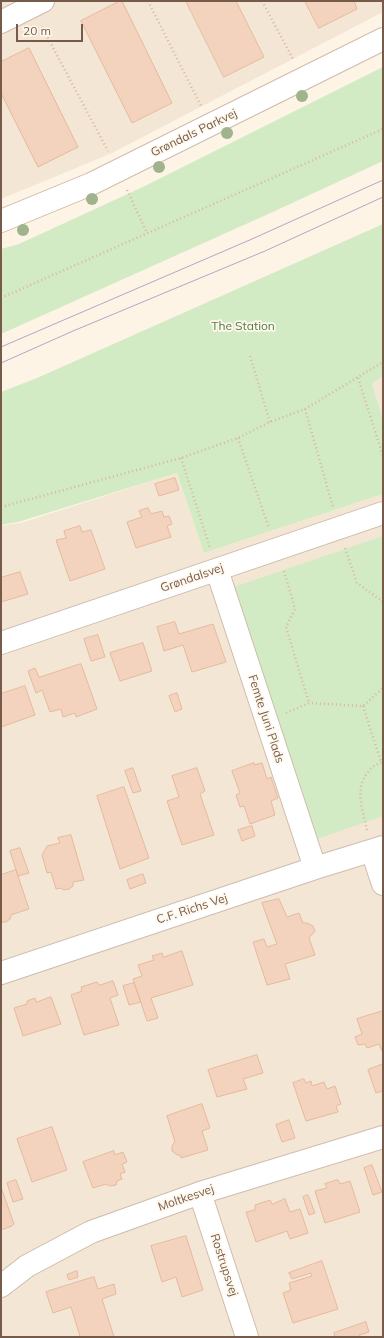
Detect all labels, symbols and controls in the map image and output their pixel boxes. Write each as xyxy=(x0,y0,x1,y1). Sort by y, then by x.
scale bar xyxy=(18,16,85,42)
text: 20 m xyxy=(23,23,51,38)
street label: Grøndals Parkvej xyxy=(149,106,239,160)
park label: The Station xyxy=(211,319,275,333)
street label: Grøndalsvej xyxy=(159,560,225,596)
street label: Femte Juni Plads xyxy=(245,673,287,765)
street label: C.F. Richs Vej xyxy=(155,891,229,927)
street label: Moltkesvej xyxy=(156,1182,216,1214)
street label: Rostrupsvej xyxy=(207,1232,241,1298)

